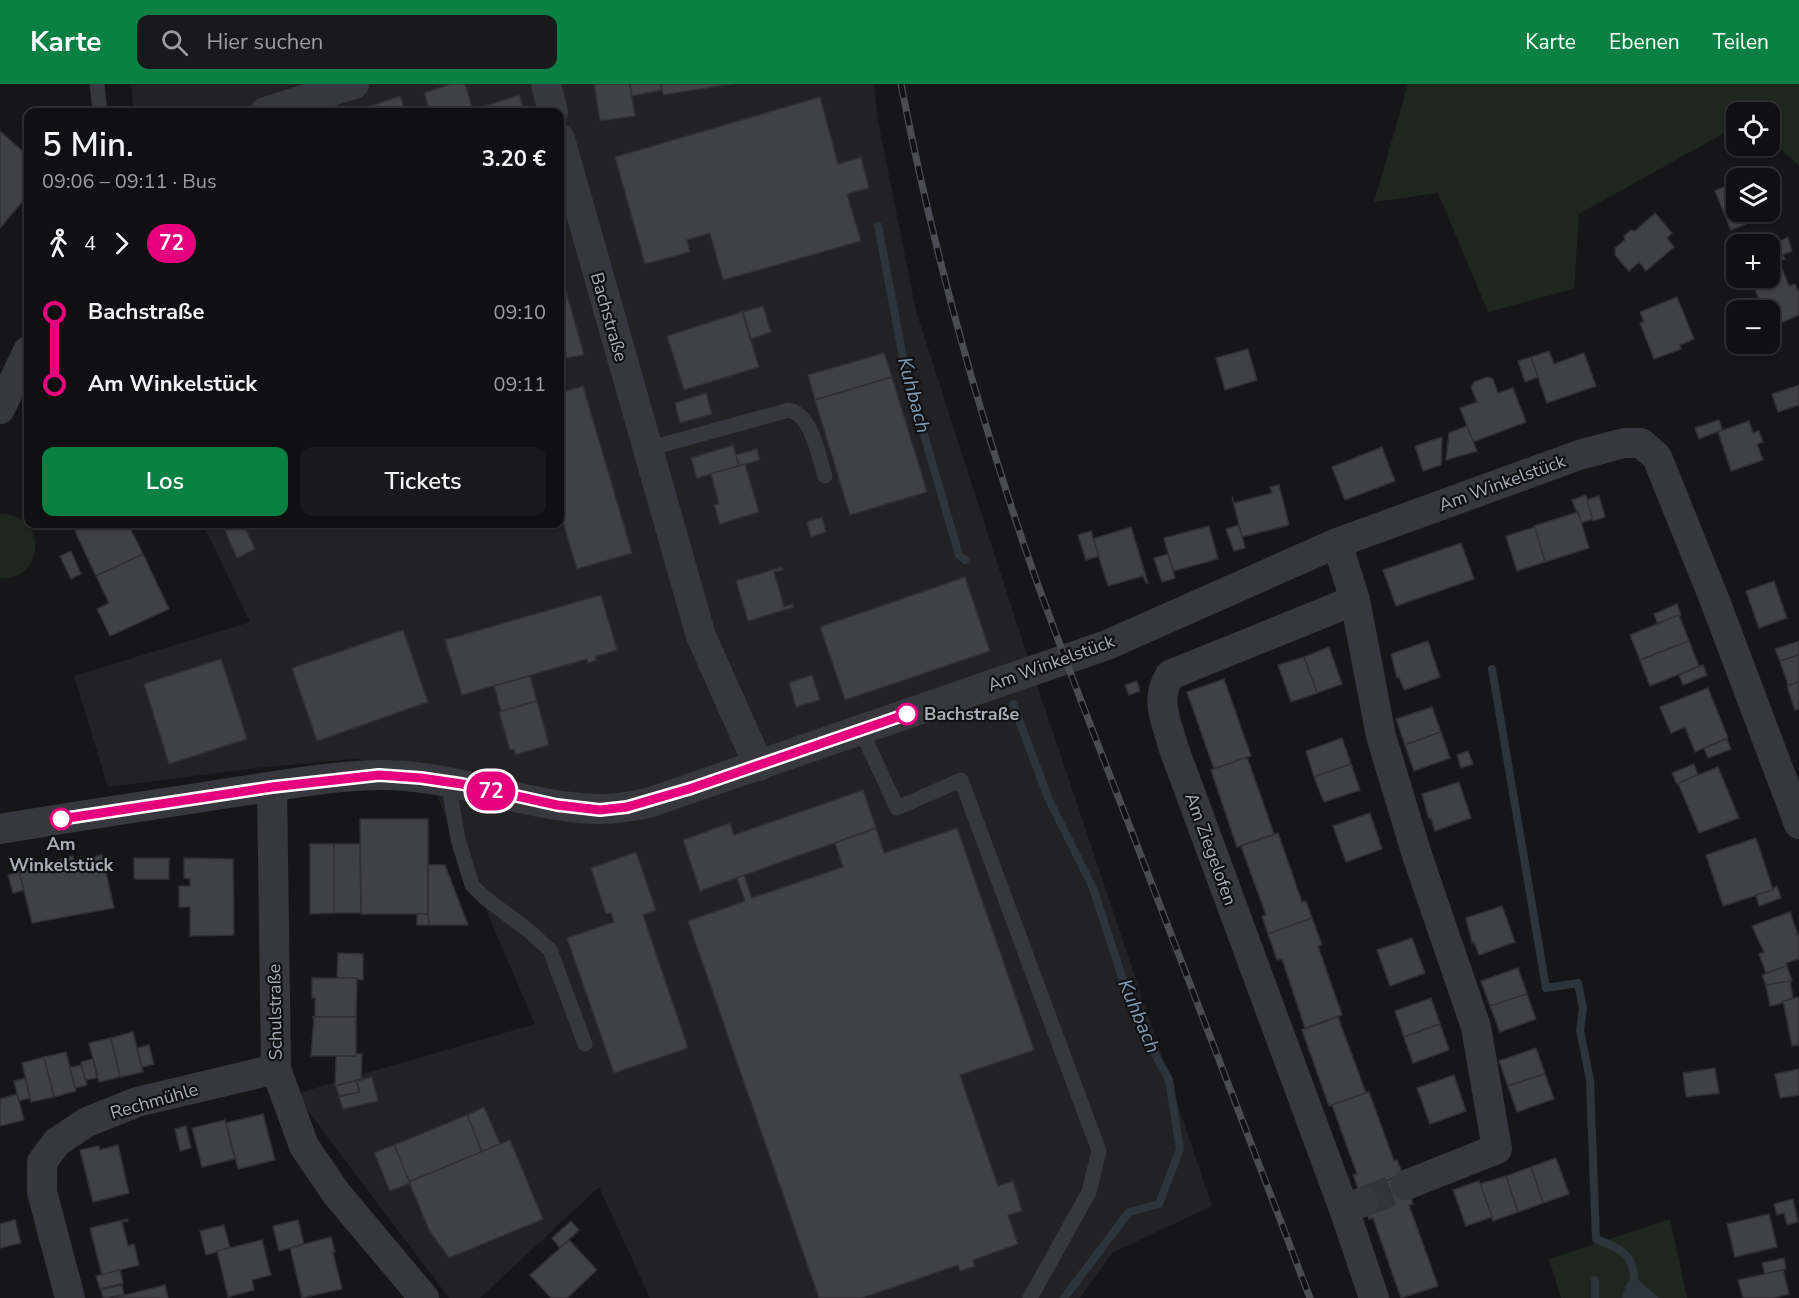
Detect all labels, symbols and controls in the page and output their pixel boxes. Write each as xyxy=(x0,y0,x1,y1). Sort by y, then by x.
search box xyxy=(137,15,557,69)
text: Karte xyxy=(30,23,101,61)
icon: search xyxy=(158,26,191,59)
text: Hier suchen xyxy=(206,27,323,57)
text: Karte xyxy=(1525,28,1576,56)
text: Ebenen xyxy=(1609,28,1680,56)
text: Teilen xyxy=(1713,28,1769,56)
map controls xyxy=(1726,102,1780,354)
button: locate xyxy=(1726,102,1780,156)
text: 5 Min. xyxy=(42,123,134,168)
text: 3.20 € xyxy=(482,144,546,174)
text: 09:06 – 09:11 · Bus xyxy=(42,168,217,195)
button: layers xyxy=(1726,168,1780,222)
icon: walk xyxy=(42,227,75,260)
icon: forward xyxy=(105,227,138,260)
text: 72 xyxy=(159,229,184,257)
text: 4 xyxy=(84,230,96,257)
button: + xyxy=(1726,234,1780,288)
street label: Bachstraße xyxy=(585,270,633,364)
text: Bachstraße xyxy=(88,297,204,327)
text: 09:10 xyxy=(493,299,546,326)
button: − xyxy=(1726,300,1780,354)
water label: Kuhbach xyxy=(891,354,937,436)
text: Am Winkelstück xyxy=(88,369,257,399)
text: 09:11 xyxy=(493,371,546,398)
button: Los xyxy=(42,447,288,516)
button: Tickets xyxy=(300,447,546,516)
street label: Am Winkelstück xyxy=(1435,449,1570,517)
street label: Am Winkelstück xyxy=(984,629,1119,697)
place label: Bachstraße xyxy=(924,702,1019,726)
marker: Bachstraße xyxy=(896,703,918,725)
line badge: 72 xyxy=(464,772,518,810)
text: 72 xyxy=(478,777,504,805)
street label: Am Ziegelofen xyxy=(1179,789,1243,909)
marker: Am Winkelstück xyxy=(50,808,72,830)
place label: Am Winkelstück xyxy=(9,832,113,877)
street label: Schulstraße xyxy=(262,964,288,1060)
water label: Kuhbach xyxy=(1111,975,1167,1057)
street label: Rechmühle xyxy=(107,1077,201,1125)

